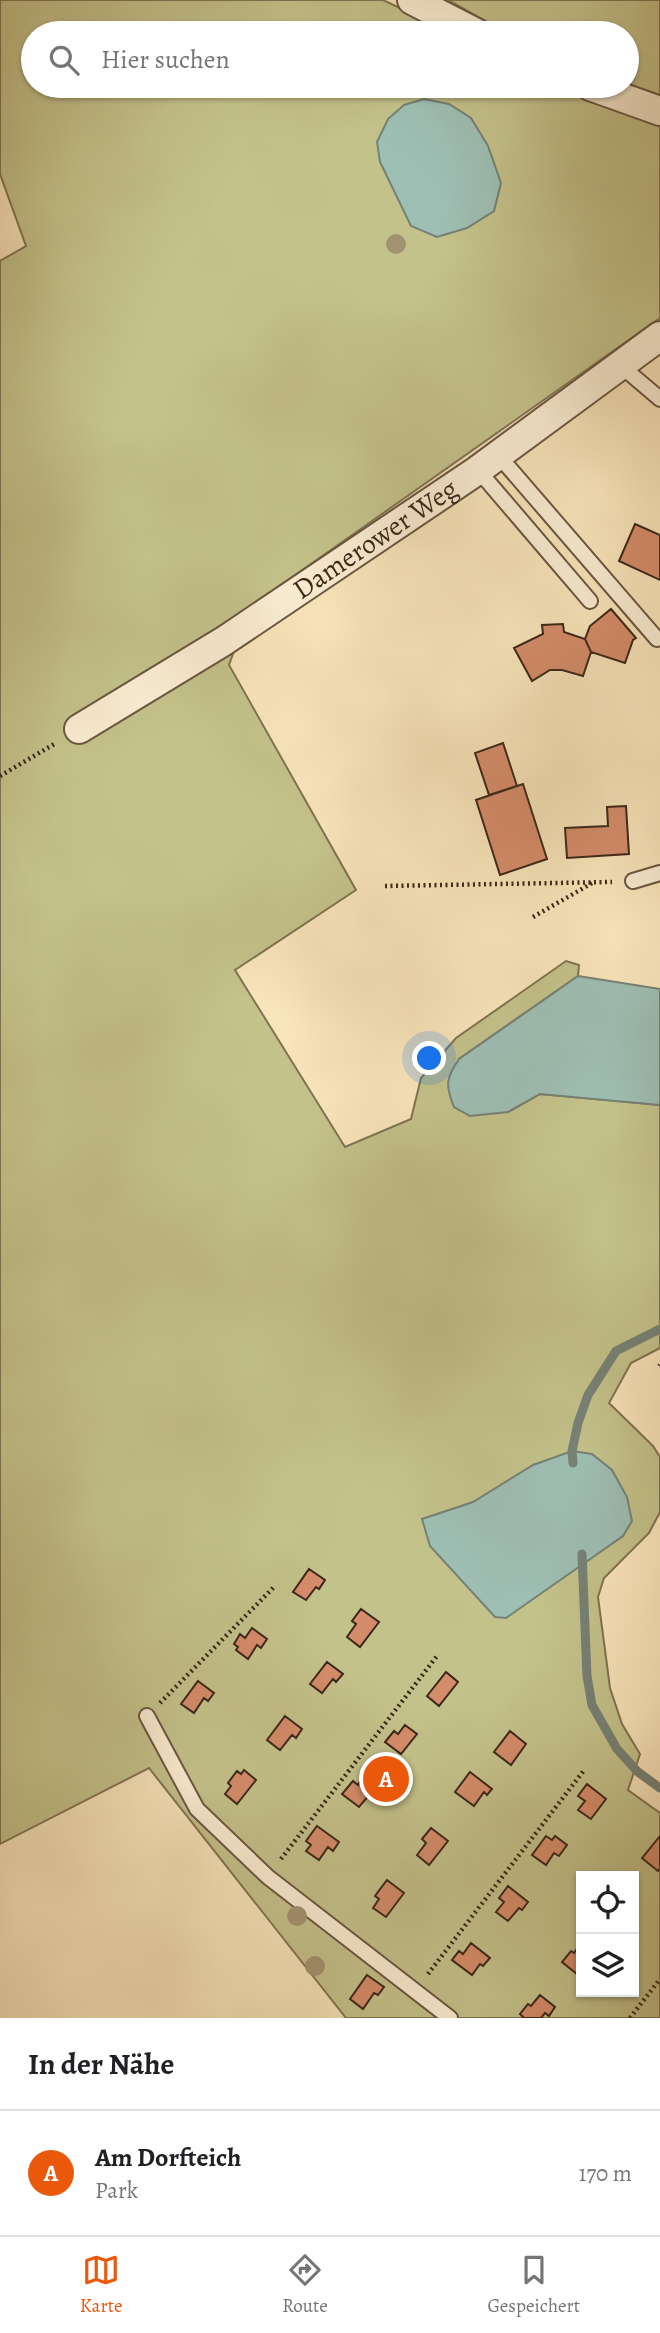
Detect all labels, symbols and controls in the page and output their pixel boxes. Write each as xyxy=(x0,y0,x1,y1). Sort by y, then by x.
search box xyxy=(21,21,639,98)
icon: search xyxy=(45,41,83,79)
text: Hier suchen xyxy=(101,42,230,77)
street label: Damerower Weg xyxy=(285,470,465,608)
your location xyxy=(412,1041,446,1075)
pin: A xyxy=(363,1753,409,1805)
map controls xyxy=(576,1871,639,1997)
button: locate xyxy=(576,1871,639,1934)
button: layers xyxy=(576,1934,639,1997)
text: In der Nähe xyxy=(28,2044,174,2084)
text: Am Dorfteich xyxy=(95,2140,241,2175)
text: A xyxy=(44,2158,58,2189)
text: 170 m xyxy=(579,2158,632,2189)
text: Park xyxy=(95,2175,138,2206)
tab: Karte xyxy=(80,2251,123,2319)
tab: Route xyxy=(282,2251,328,2319)
tab: Gespeichert xyxy=(488,2251,580,2319)

